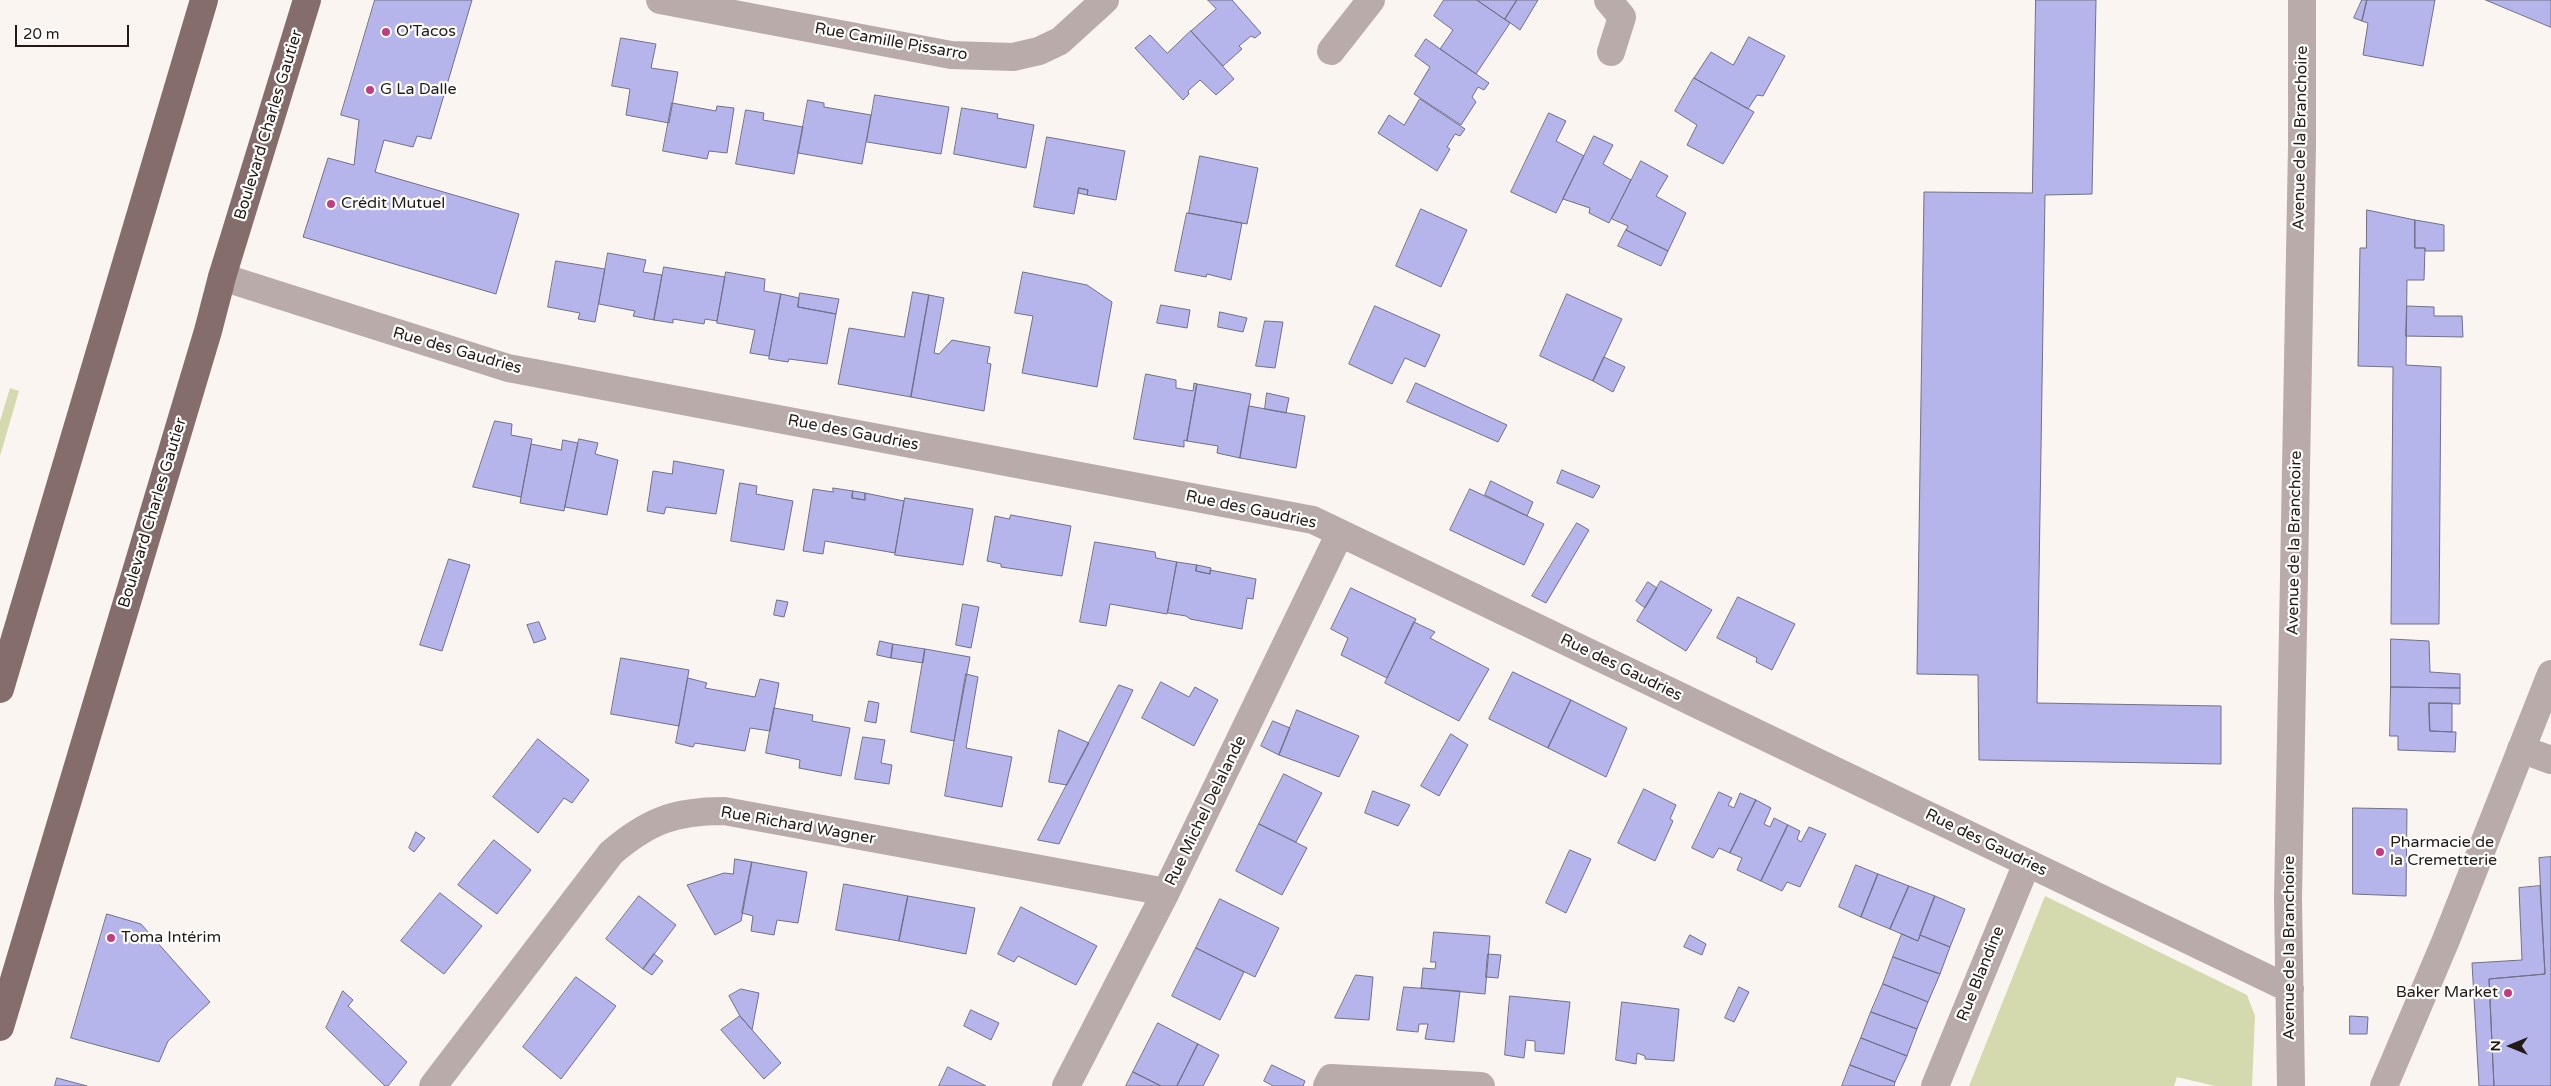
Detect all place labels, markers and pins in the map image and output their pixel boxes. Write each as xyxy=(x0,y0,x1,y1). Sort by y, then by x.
place label: O'Tacos xyxy=(396,22,456,42)
marker: O'Tacos xyxy=(380,26,392,38)
place label: G La Dalle xyxy=(380,80,457,100)
marker: G La Dalle xyxy=(364,84,376,96)
place label: Crédit Mutuel xyxy=(341,194,445,214)
marker: Crédit Mutuel xyxy=(325,198,337,210)
place label: Pharmacie de la Cremetterie xyxy=(2390,833,2497,871)
marker: Pharmacie de la Cremetterie xyxy=(2374,846,2386,858)
place label: Toma Intérim xyxy=(121,928,221,948)
marker: Toma Intérim xyxy=(105,932,117,944)
place label: Baker Market xyxy=(2396,983,2498,1003)
marker: Baker Market xyxy=(2502,987,2514,999)

